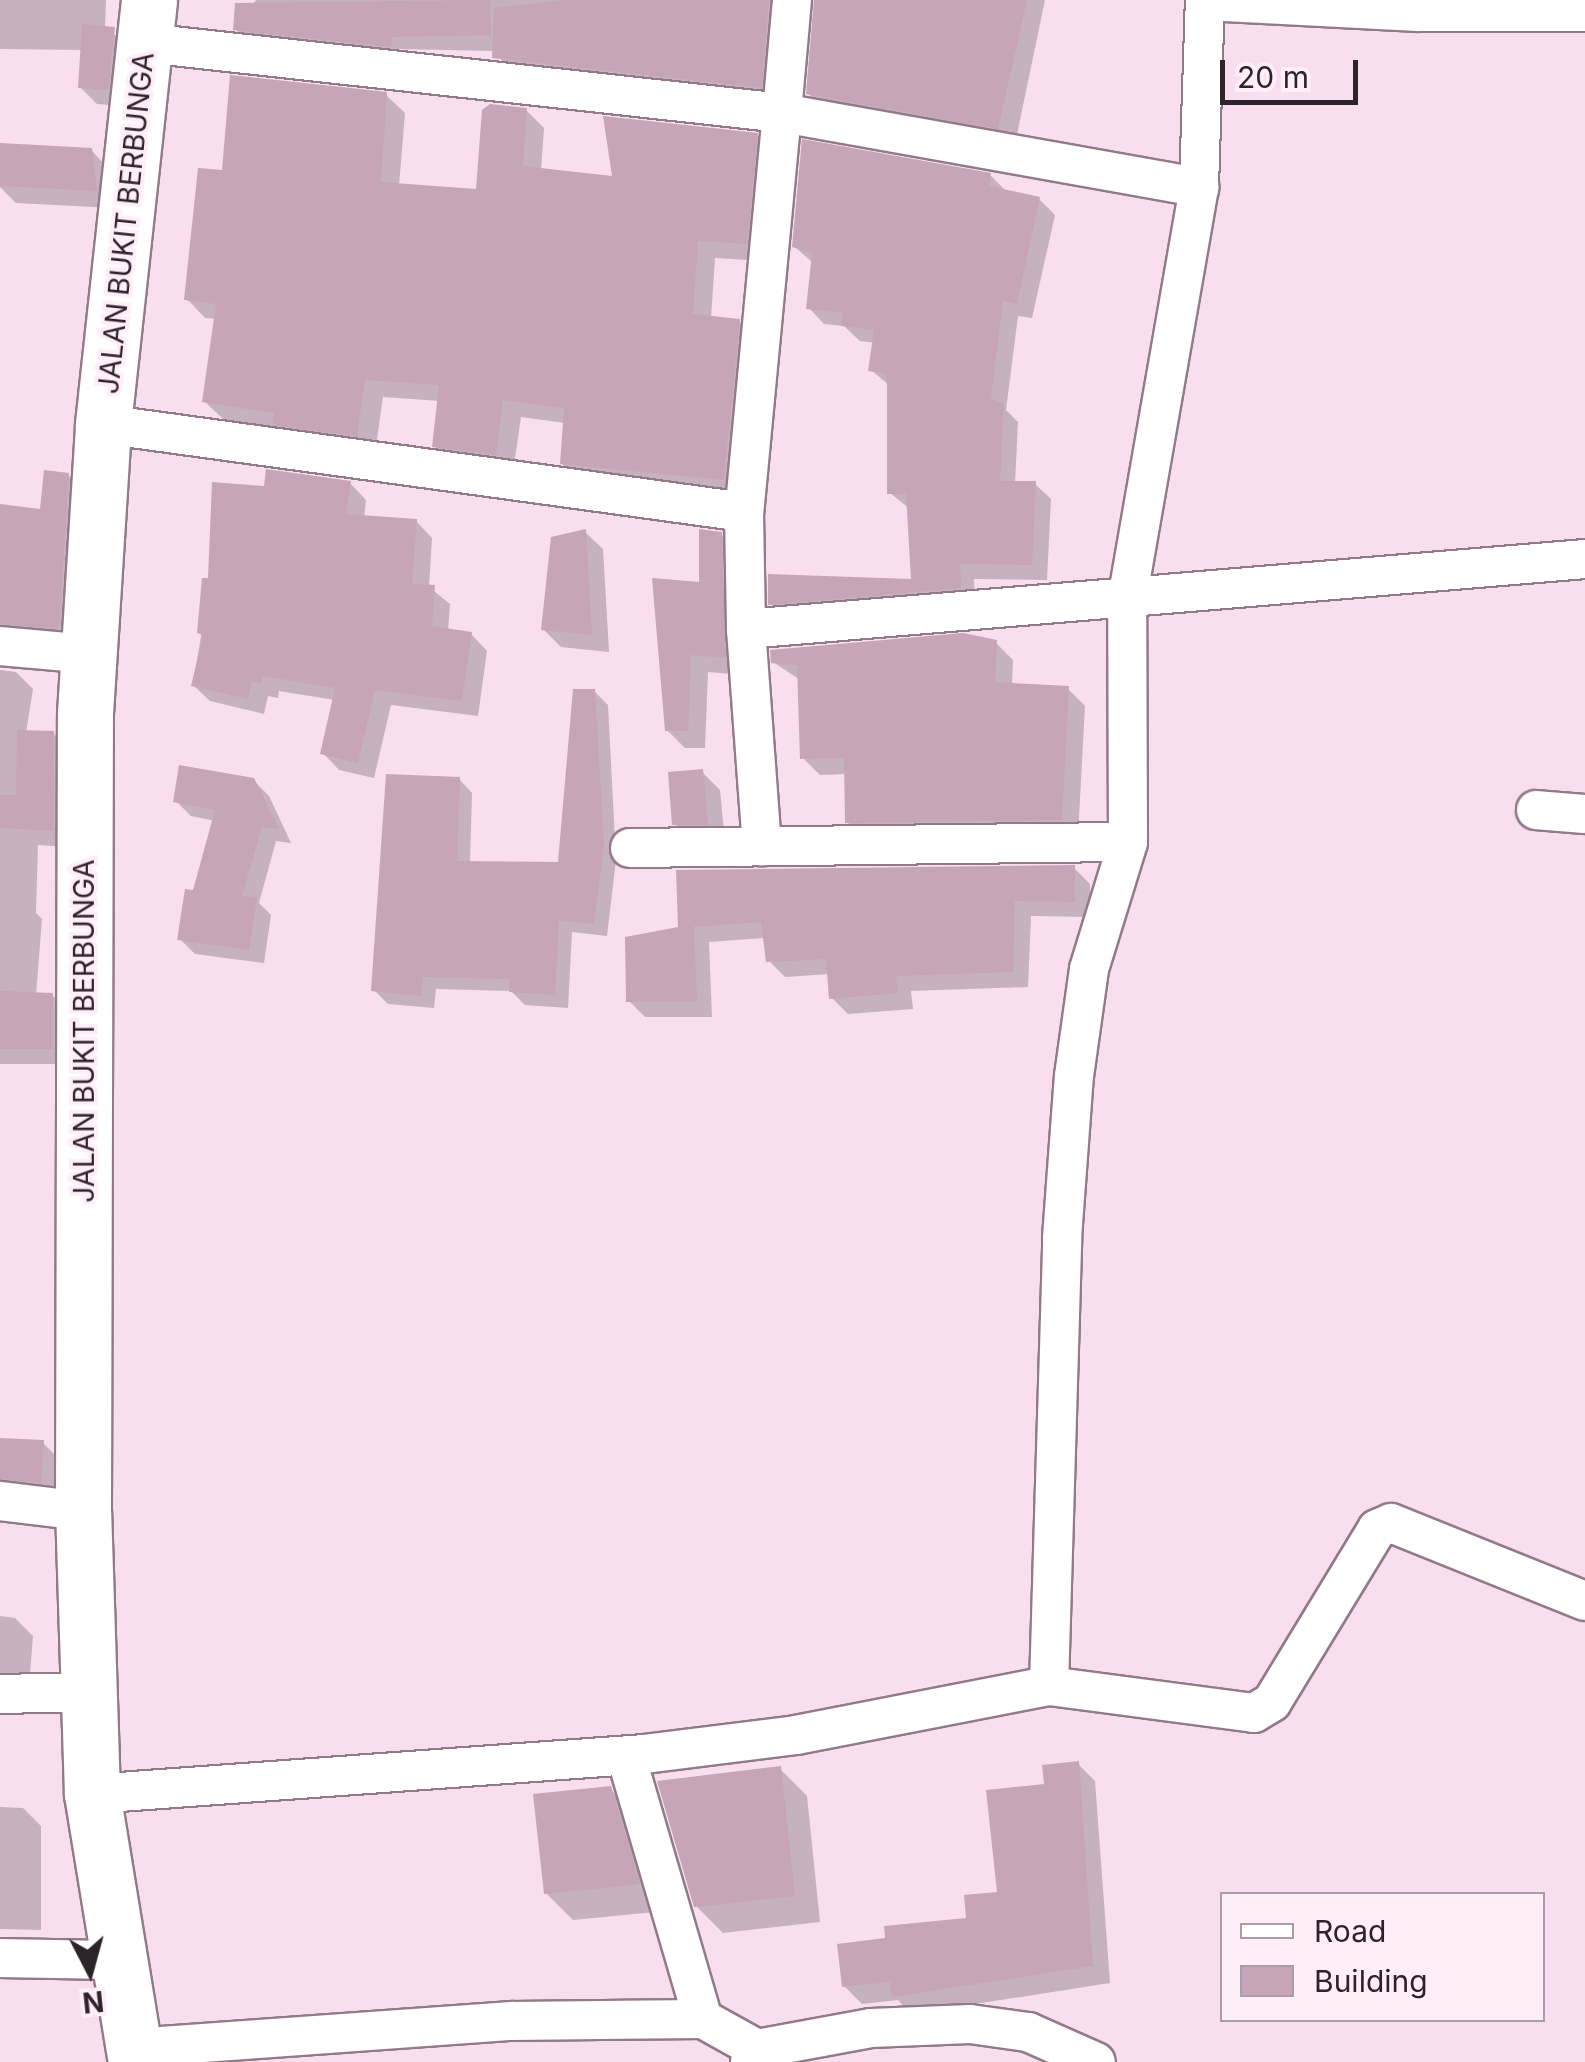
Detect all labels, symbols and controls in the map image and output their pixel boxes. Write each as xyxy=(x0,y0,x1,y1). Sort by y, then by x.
scale bar xyxy=(1225,40,1362,102)
street label: JALAN BUKIT BERBUNGA xyxy=(91,51,161,395)
text: 20 m xyxy=(1237,59,1309,95)
street label: JALAN BUKIT BERBUNGA xyxy=(67,859,101,1203)
legend xyxy=(1220,1892,1545,2022)
text: Road xyxy=(1314,1913,1386,1949)
north arrow xyxy=(40,1922,140,2022)
text: Building xyxy=(1314,1963,1428,1999)
text: N xyxy=(81,1984,106,2020)

